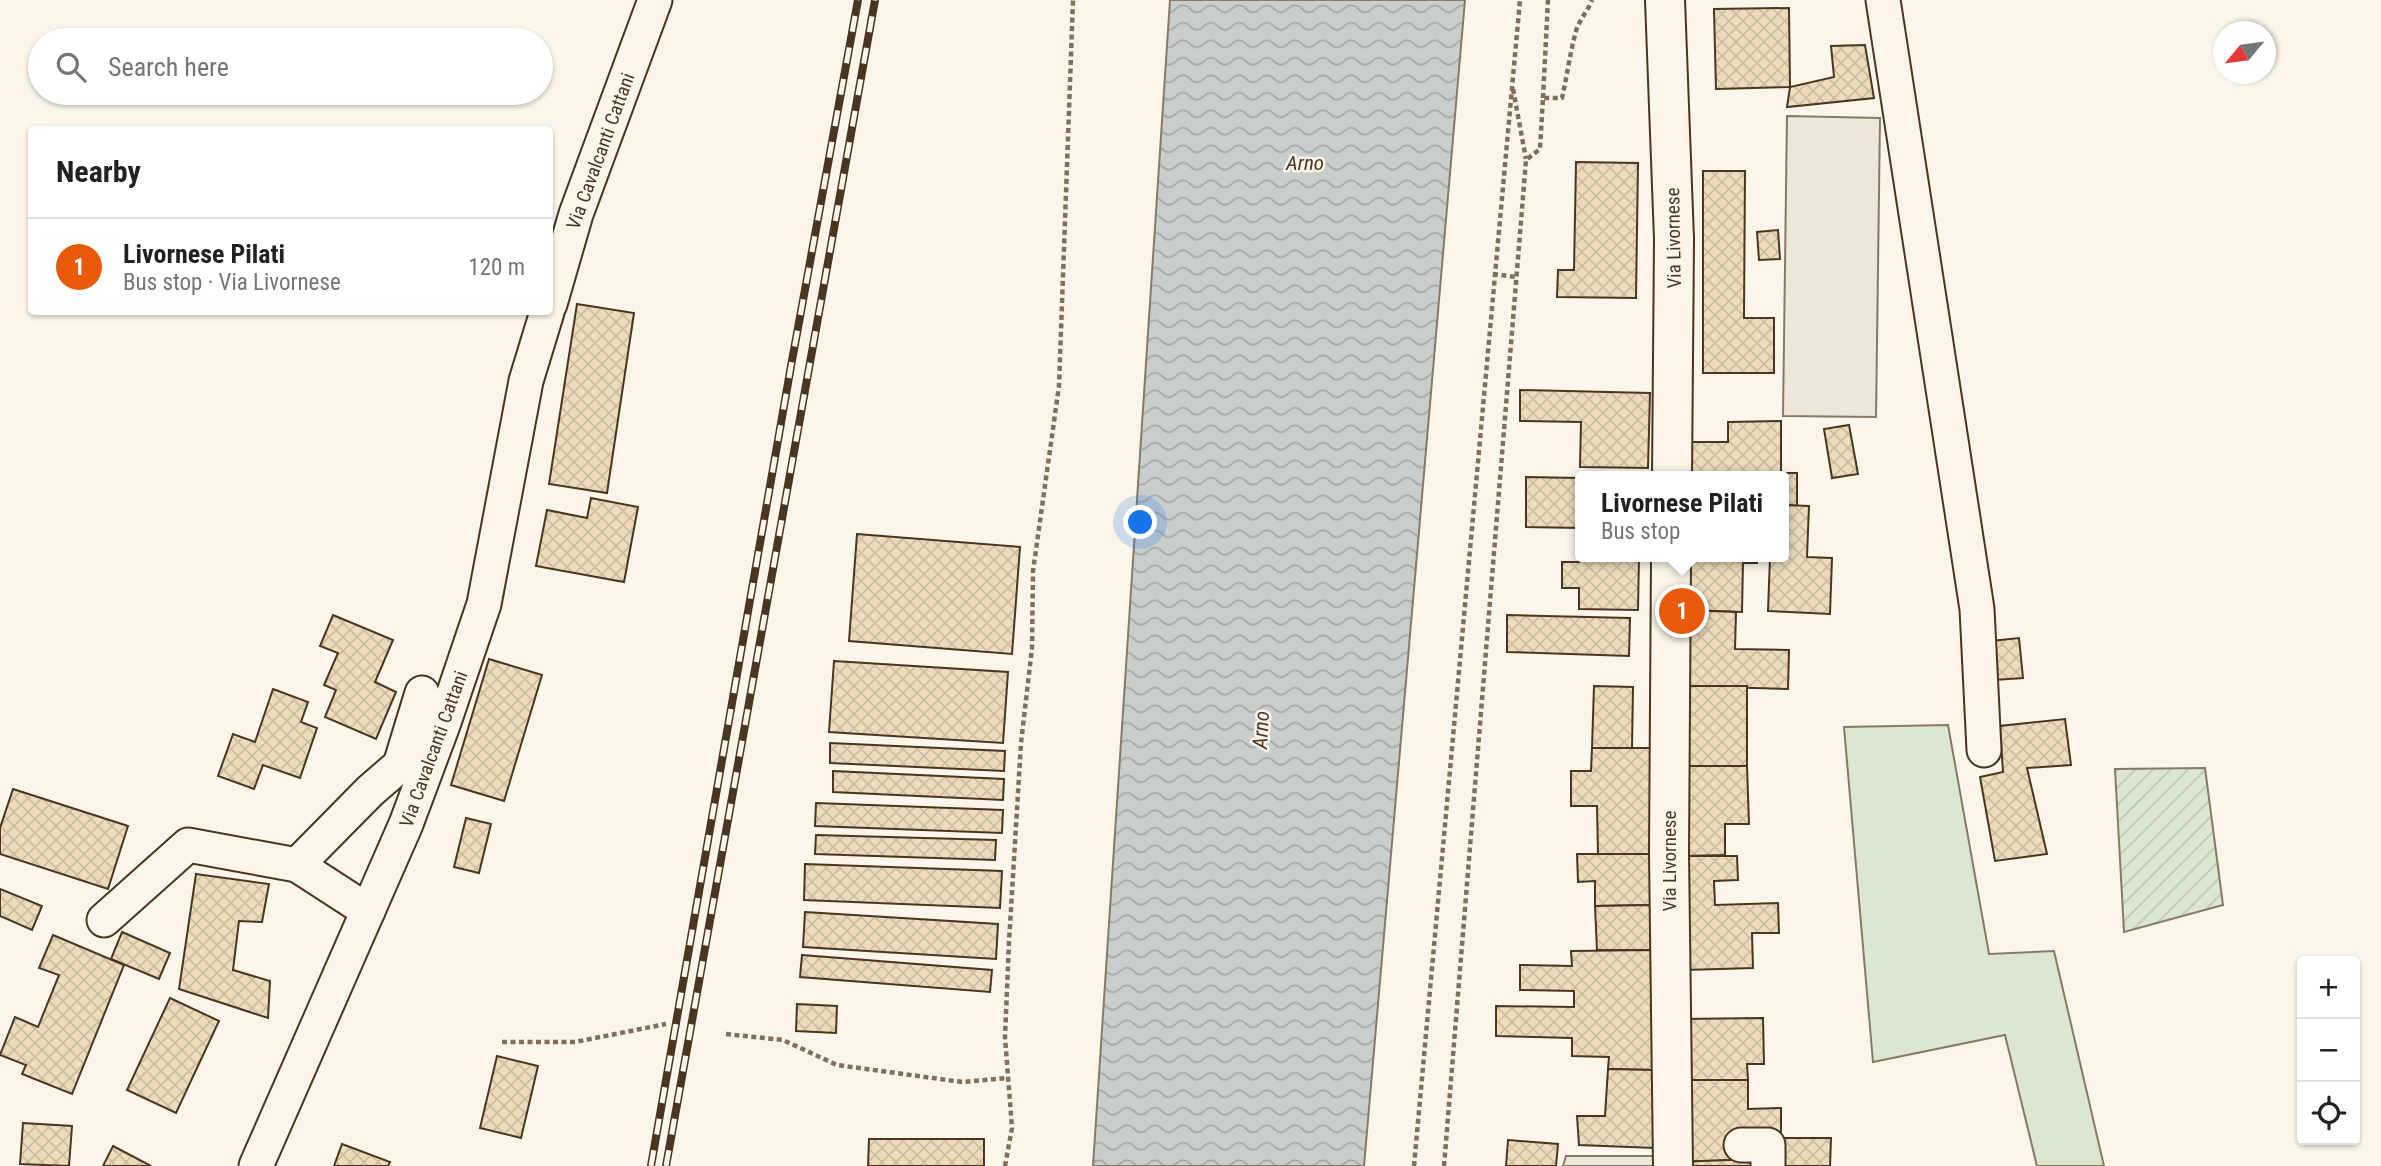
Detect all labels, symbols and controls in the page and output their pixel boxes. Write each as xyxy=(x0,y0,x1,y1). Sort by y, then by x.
north arrow xyxy=(2213,21,2276,84)
search box xyxy=(28,28,553,105)
icon: search xyxy=(52,48,90,86)
text: Search here xyxy=(108,52,229,82)
street label: Via Cavalcanti Cattani xyxy=(561,70,639,233)
water label: Arno xyxy=(1285,151,1324,175)
text: Nearby xyxy=(56,154,141,189)
street label: Via Livornese xyxy=(1661,187,1686,289)
text: Livornese Pilati xyxy=(123,239,285,269)
text: 1 xyxy=(73,254,85,281)
text: 120 m xyxy=(468,254,525,281)
text: Bus stop · Via Livornese xyxy=(123,269,341,296)
popup xyxy=(1575,471,1789,562)
text: Livornese Pilati xyxy=(1601,488,1763,518)
your location xyxy=(1123,505,1157,539)
text: Bus stop xyxy=(1601,518,1680,545)
pin: 1 xyxy=(1659,585,1705,637)
street label: Via Cavalcanti Cattani xyxy=(394,668,472,831)
water label: Arno xyxy=(1248,710,1274,751)
street label: Via Livornese xyxy=(1658,810,1681,911)
map controls xyxy=(2297,956,2360,1145)
button: + xyxy=(2297,956,2360,1019)
button: − xyxy=(2297,1019,2360,1082)
button: locate xyxy=(2297,1082,2360,1145)

